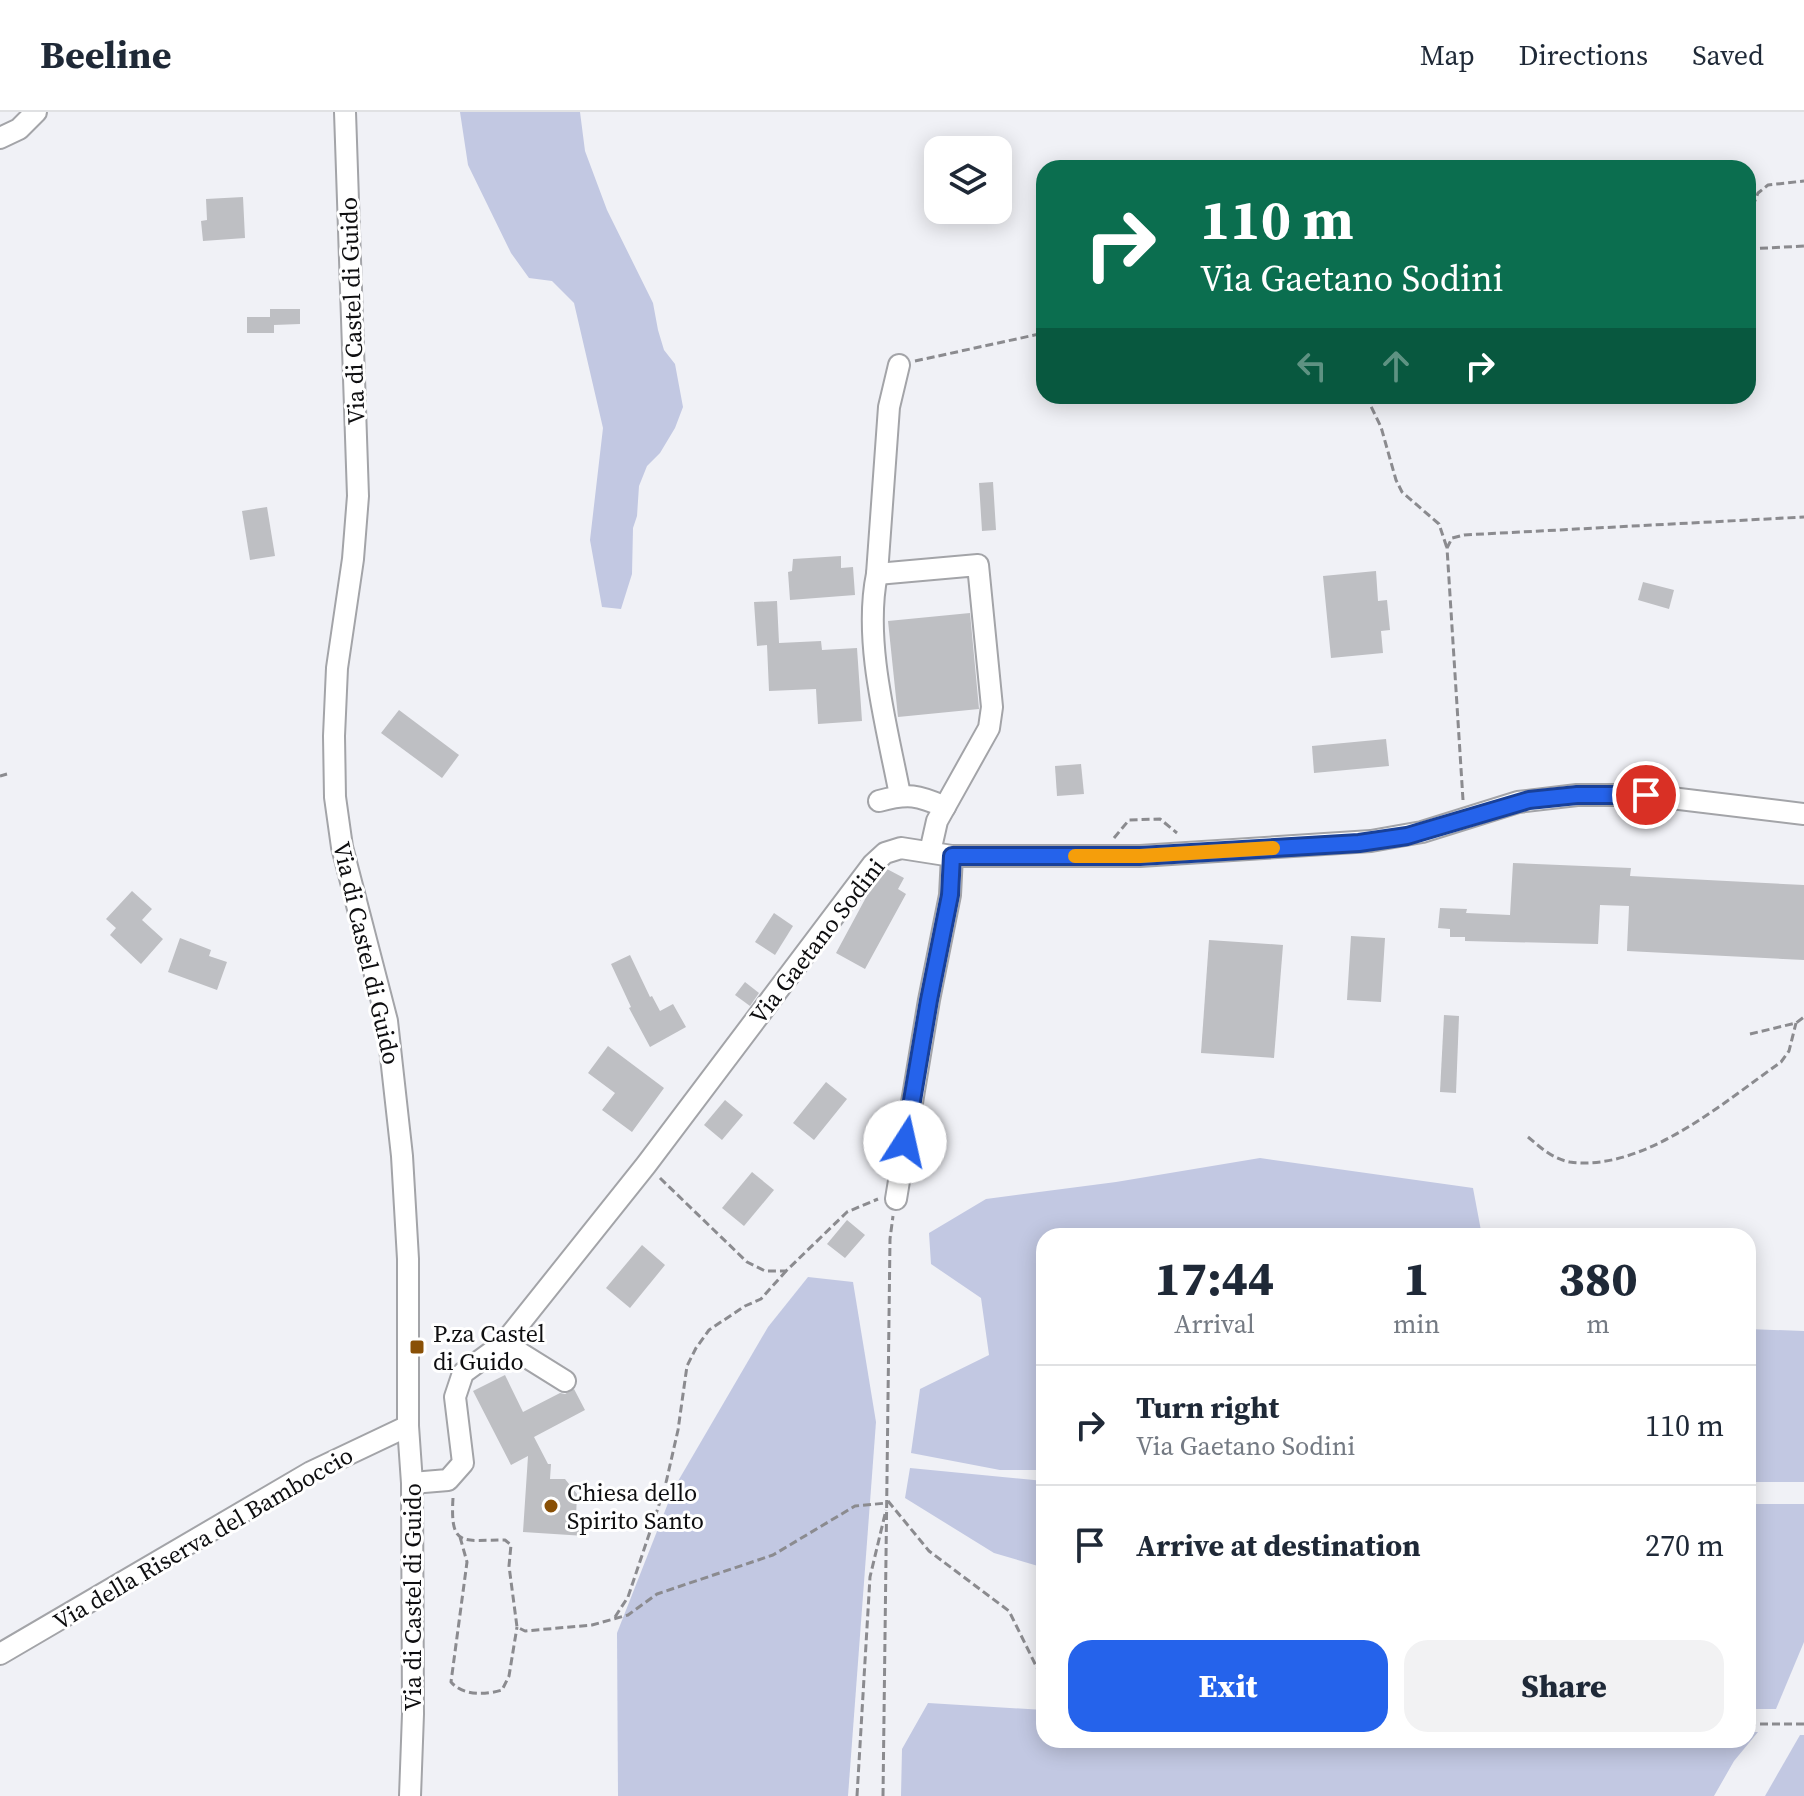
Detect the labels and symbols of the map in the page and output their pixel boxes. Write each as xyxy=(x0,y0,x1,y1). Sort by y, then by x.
street label: Via di Castel di Guido xyxy=(332,197,372,425)
pin xyxy=(1612,761,1680,829)
street label: Via di Castel di Guido xyxy=(325,838,409,1068)
street label: Via Gaetano Sodini xyxy=(742,851,892,1031)
position arrow xyxy=(863,1100,947,1184)
place label: P.za Castel di Guido xyxy=(433,1317,545,1378)
marker: P.za Castel di Guido xyxy=(408,1338,426,1356)
street label: Via della Riserva del Bamboccio xyxy=(47,1438,359,1638)
place label: Chiesa dello Spirito Santo xyxy=(567,1476,704,1537)
street label: Via di Castel di Guido xyxy=(396,1483,429,1711)
marker: Chiesa dello Spirito Santo xyxy=(542,1497,560,1515)

